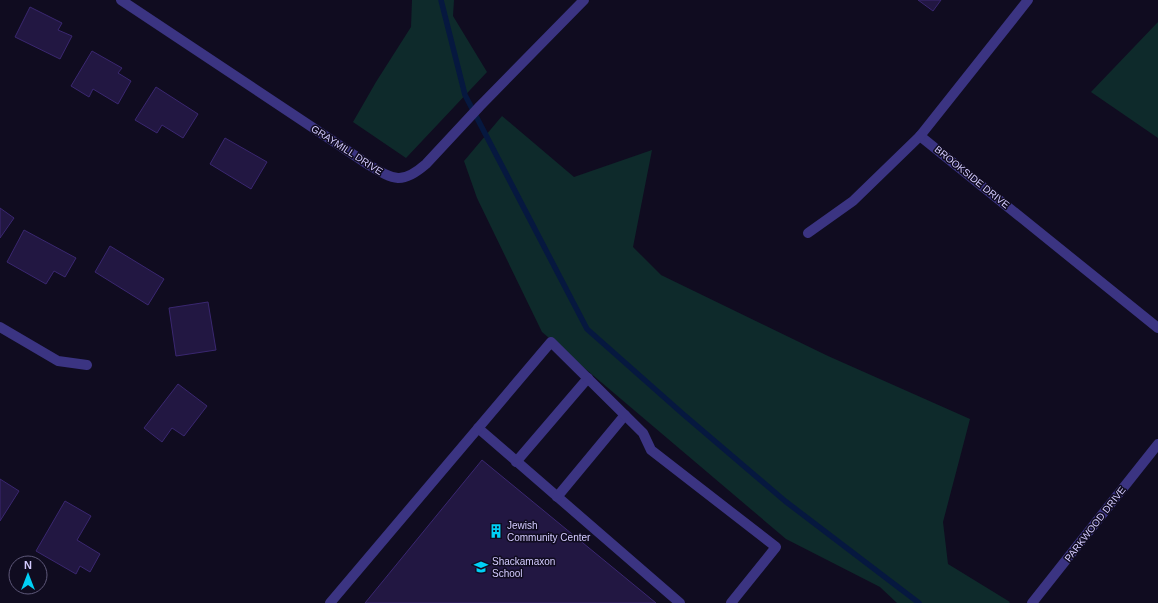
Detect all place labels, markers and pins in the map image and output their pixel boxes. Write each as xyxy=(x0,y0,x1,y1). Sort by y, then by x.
place label: Jewish Community Center xyxy=(507,520,591,543)
building icon: Jewish Community Center xyxy=(488,523,504,539)
place label: Shackamaxon School xyxy=(492,556,555,579)
school or university icon: Shackamaxon School xyxy=(473,559,489,575)

